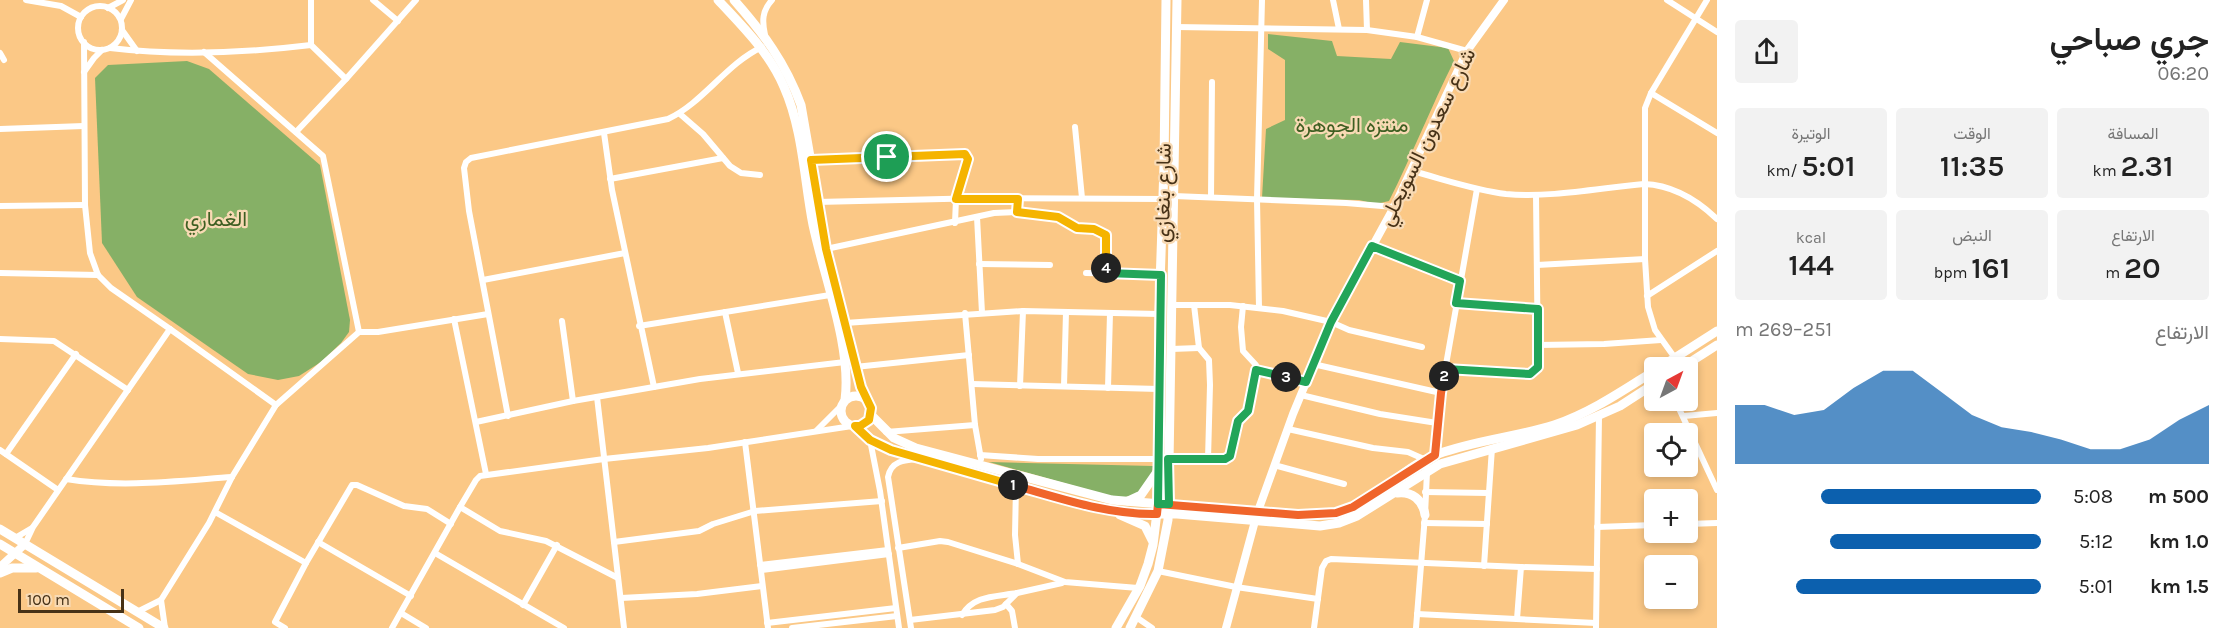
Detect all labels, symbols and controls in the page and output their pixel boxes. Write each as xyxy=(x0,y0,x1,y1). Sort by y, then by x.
button: share xyxy=(1735,20,1798,83)
text: جري صباحي xyxy=(2049,20,2209,58)
street label: شارع سعدون السويحلي xyxy=(1374,44,1485,232)
text: 06:20 xyxy=(2158,62,2209,85)
park label: منتزه الجوهرة xyxy=(1296,113,1408,138)
text: الوتيرة xyxy=(1791,124,1831,143)
text: الوقت xyxy=(1953,124,1991,143)
text: المسافة xyxy=(2108,124,2158,143)
pin xyxy=(861,131,912,182)
icon: arrive xyxy=(870,140,903,173)
street label: شارع بنغازي xyxy=(1150,143,1181,243)
text: 5:01 xyxy=(1801,148,1855,184)
text: 11:35 xyxy=(1940,148,2004,184)
text: 2.31 xyxy=(2120,148,2173,184)
text: /km xyxy=(1767,161,1801,180)
text: km xyxy=(2093,161,2120,180)
park label: الغماري xyxy=(185,207,247,236)
text: النبض xyxy=(1952,226,1992,245)
text: الارتفاع xyxy=(2111,226,2155,245)
text: kcal xyxy=(1796,228,1826,247)
text: 144 xyxy=(1788,247,1834,283)
text: 161 xyxy=(1971,250,2010,286)
text: 20 xyxy=(2124,250,2161,286)
pin: 4 xyxy=(1091,253,1121,283)
text: 4 xyxy=(1101,258,1111,277)
text: bpm xyxy=(1934,263,1971,282)
text: m xyxy=(2105,263,2124,282)
text: 251–269 m xyxy=(1735,318,1832,341)
text: الارتفاع xyxy=(2155,321,2209,344)
north arrow xyxy=(1644,357,1698,411)
map controls xyxy=(1644,357,1698,609)
pin: 2 xyxy=(1429,361,1459,391)
pin: 3 xyxy=(1271,362,1301,392)
text: 2 xyxy=(1439,366,1449,385)
text: 3 xyxy=(1281,367,1291,386)
button: locate xyxy=(1644,423,1698,477)
pin: 1 xyxy=(998,470,1028,500)
text: 1 xyxy=(1010,475,1016,494)
text: 5:08 xyxy=(2073,485,2113,508)
text: 500 m xyxy=(2148,485,2209,508)
button: + xyxy=(1644,489,1698,543)
text: 5:12 xyxy=(2079,530,2113,553)
text: 1.0 km xyxy=(2149,530,2209,553)
button: − xyxy=(1644,555,1698,609)
text: 5:01 xyxy=(2079,575,2113,598)
text: 1.5 km xyxy=(2150,575,2209,598)
scale bar xyxy=(18,586,124,614)
text: 100 m xyxy=(27,590,70,609)

